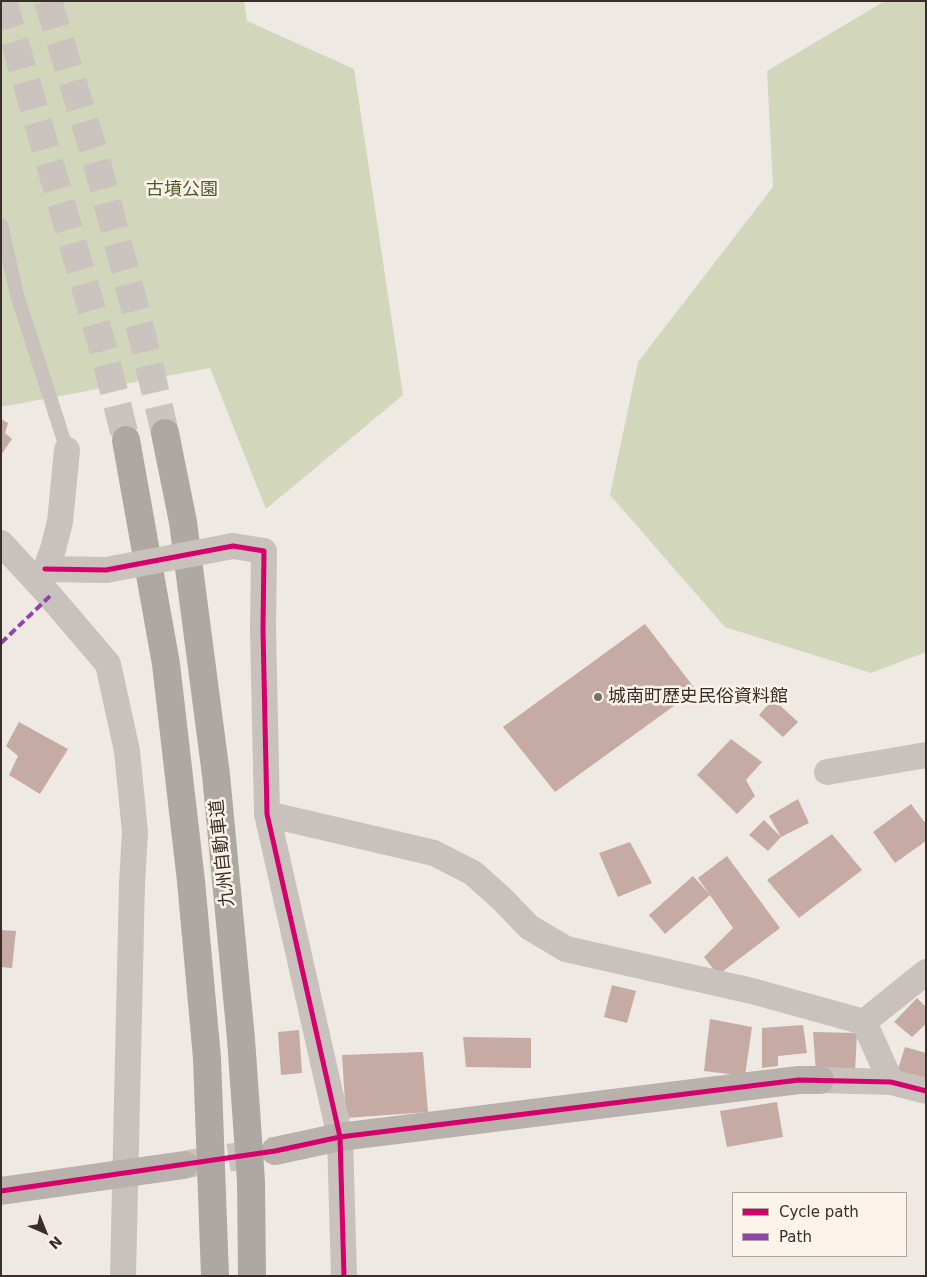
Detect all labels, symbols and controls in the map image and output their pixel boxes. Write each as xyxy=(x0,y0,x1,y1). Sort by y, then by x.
park label: 古墳公園 xyxy=(146,179,218,201)
place label: 城南町歴史民俗資料館 xyxy=(608,686,788,708)
marker: 城南町歴史民俗資料館 xyxy=(592,691,604,703)
street label: 九州自動車道 xyxy=(207,798,239,908)
legend xyxy=(732,1192,907,1257)
text: Cycle path xyxy=(779,1203,859,1221)
north arrow xyxy=(20,1207,70,1257)
text: Path xyxy=(779,1228,812,1246)
text: N xyxy=(46,1233,65,1253)

